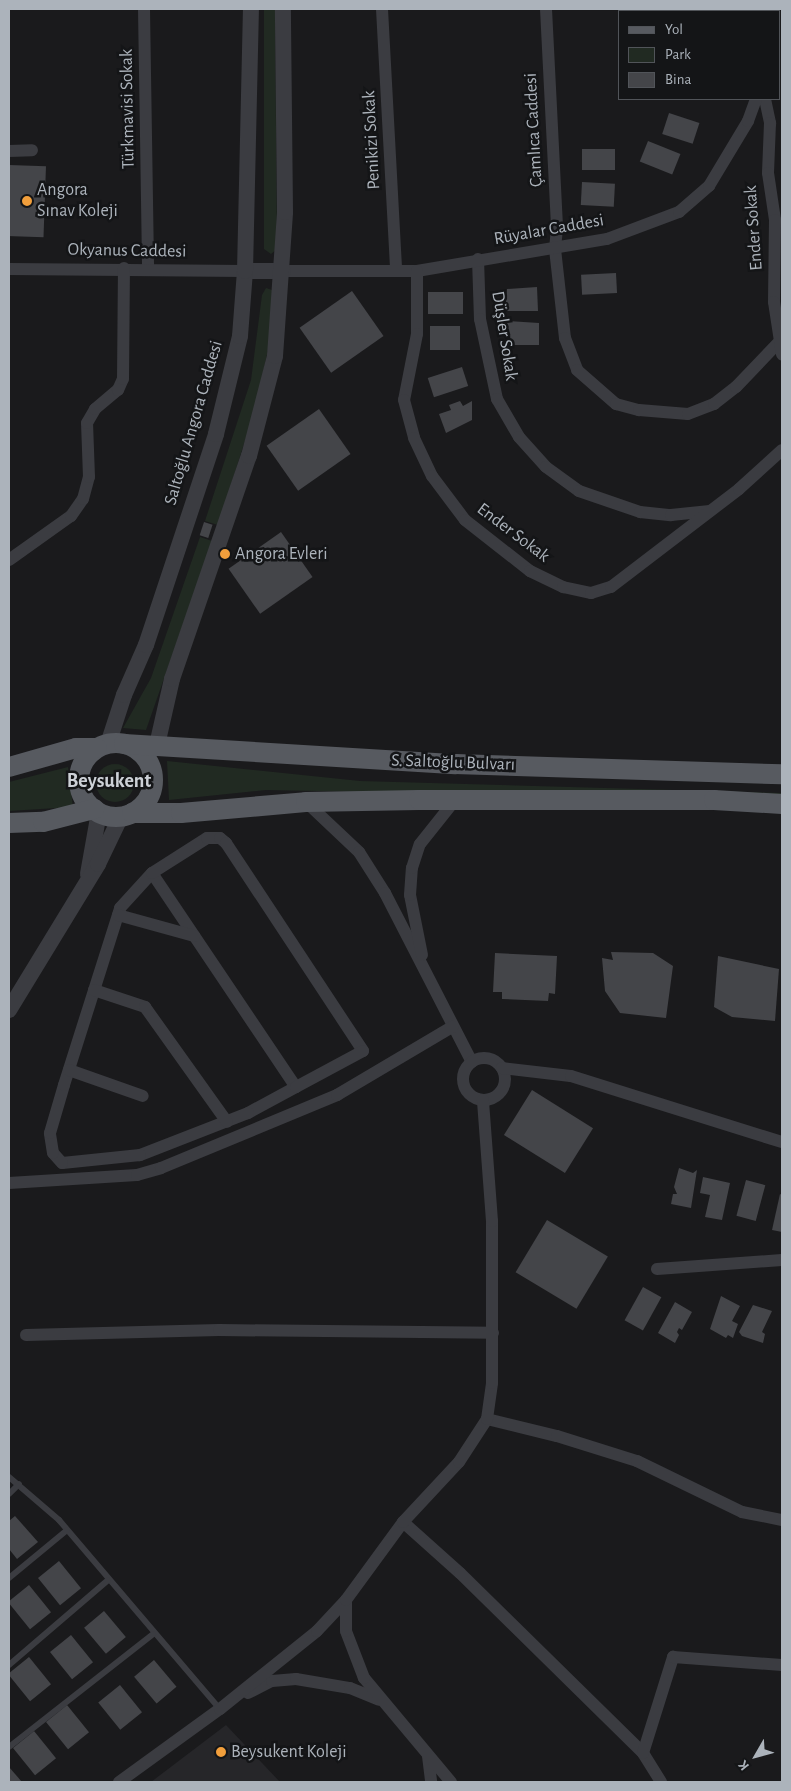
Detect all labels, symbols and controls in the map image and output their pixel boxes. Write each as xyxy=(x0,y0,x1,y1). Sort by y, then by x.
legend xyxy=(618,10,781,100)
text: Yol xyxy=(665,22,683,37)
text: Park xyxy=(665,47,691,62)
street label: Türkmavisi Sokak xyxy=(116,49,140,169)
street label: Çamlıca Caddesi xyxy=(520,72,548,188)
text: Bina xyxy=(665,72,691,87)
street label: Penikizi Sokak xyxy=(359,90,385,190)
place label: Angora Sınav Koleji xyxy=(37,180,118,222)
street label: Ender Sokak xyxy=(740,185,768,271)
marker: Angora Sınav Koleji xyxy=(21,195,33,207)
street label: Rüyalar Caddesi xyxy=(492,210,606,250)
street label: Okyanus Caddesi xyxy=(67,239,187,263)
street label: Düşler Sokak xyxy=(486,290,522,382)
street label: Saltoğlu Angora Caddesi xyxy=(160,338,228,508)
street label: Ender Sokak xyxy=(472,499,554,567)
place label: Angora Evleri xyxy=(235,543,328,565)
marker: Angora Evleri xyxy=(219,548,231,560)
street label: S. Saltoğlu Bulvarı xyxy=(391,750,515,776)
district label: Beysukent xyxy=(67,769,151,793)
north arrow xyxy=(731,1731,781,1781)
place label: Beysukent Koleji xyxy=(231,1741,347,1763)
marker: Beysukent Koleji xyxy=(215,1746,227,1758)
text: K xyxy=(736,1758,752,1773)

